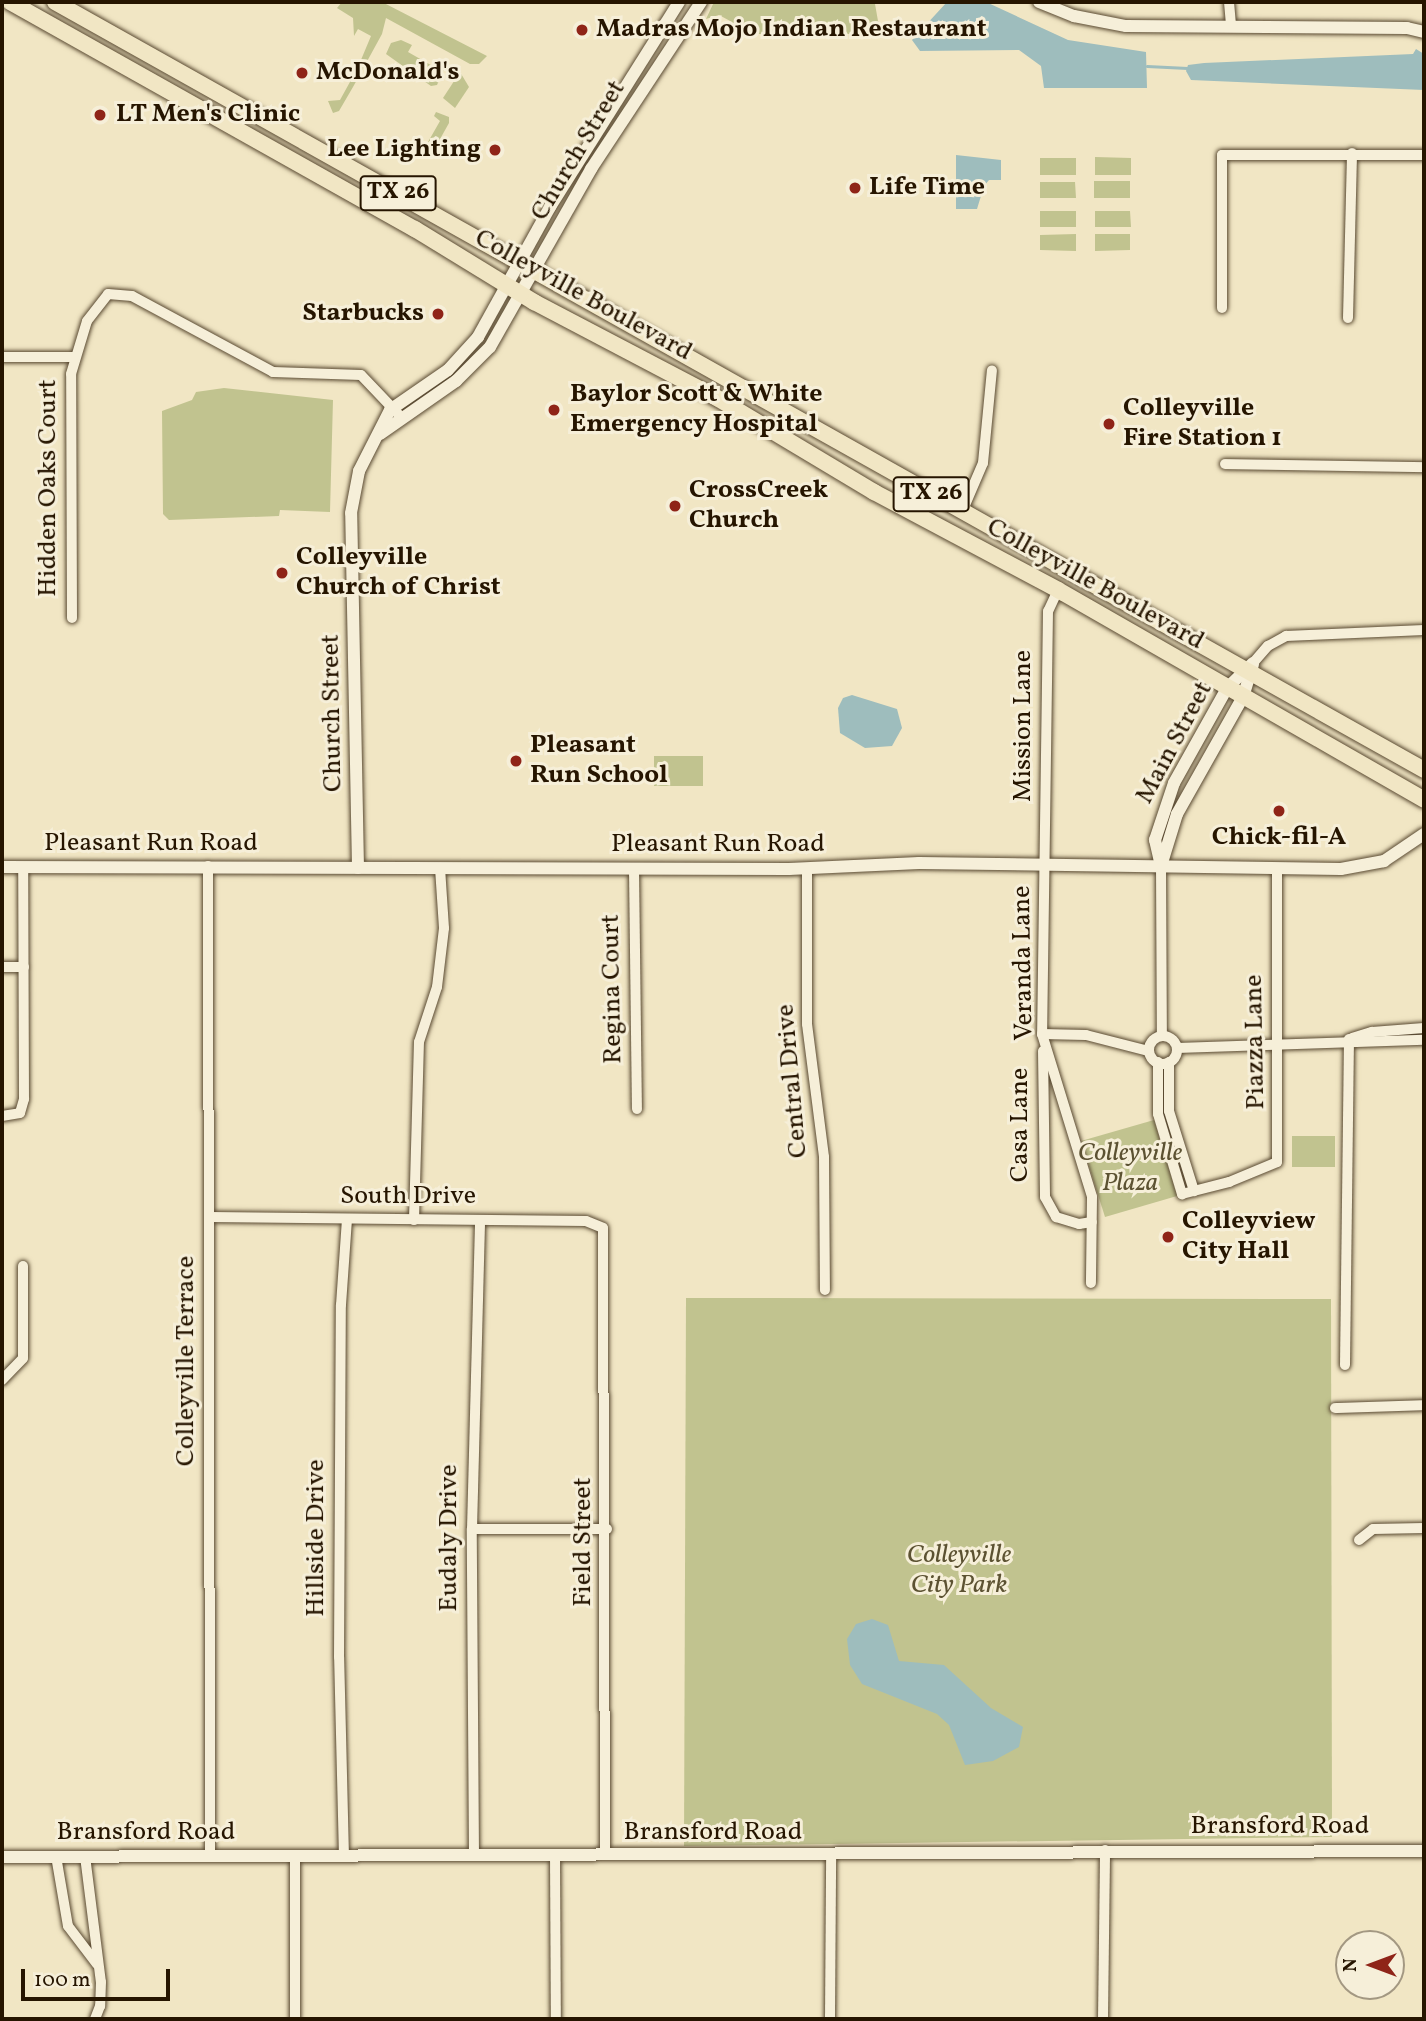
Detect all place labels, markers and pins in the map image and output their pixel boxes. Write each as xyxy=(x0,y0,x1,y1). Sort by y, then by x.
place label: Madras Mojo Indian Restaurant xyxy=(596,14,986,46)
marker: Madras Mojo Indian Restaurant xyxy=(574,22,590,38)
place label: McDonald's xyxy=(316,57,459,89)
marker: McDonald's xyxy=(294,65,310,81)
place label: LT Men's Clinic xyxy=(116,99,301,131)
marker: LT Men's Clinic xyxy=(90,105,110,125)
place label: Lee Lighting xyxy=(327,134,481,166)
marker: Lee Lighting xyxy=(487,142,503,158)
place label: Life Time xyxy=(869,172,985,204)
marker: Life Time xyxy=(847,180,863,196)
place label: Starbucks xyxy=(302,298,424,330)
marker: Starbucks xyxy=(430,306,446,322)
place label: Baylor Scott & White Emergency Hospital xyxy=(570,379,823,440)
place label: Colleyville Fire Station 1 xyxy=(1123,393,1282,454)
marker: Baylor Scott & White Emergency Hospital xyxy=(544,400,564,420)
marker: Colleyville Fire Station 1 xyxy=(1101,416,1117,432)
place label: CrossCreek Church xyxy=(689,475,828,536)
marker: CrossCreek Church xyxy=(667,498,683,514)
place label: Colleyville Church of Christ xyxy=(296,542,498,604)
marker: Colleyville Church of Christ xyxy=(274,565,290,581)
place label: Pleasant Run School xyxy=(530,730,668,792)
marker: Pleasant Run School xyxy=(508,753,524,769)
marker: Chick-fil-A xyxy=(1271,803,1287,819)
place label: Chick-fil-A xyxy=(1212,822,1346,854)
place label: Colleyview City Hall xyxy=(1182,1206,1315,1268)
marker: Colleyview City Hall xyxy=(1160,1229,1176,1245)

